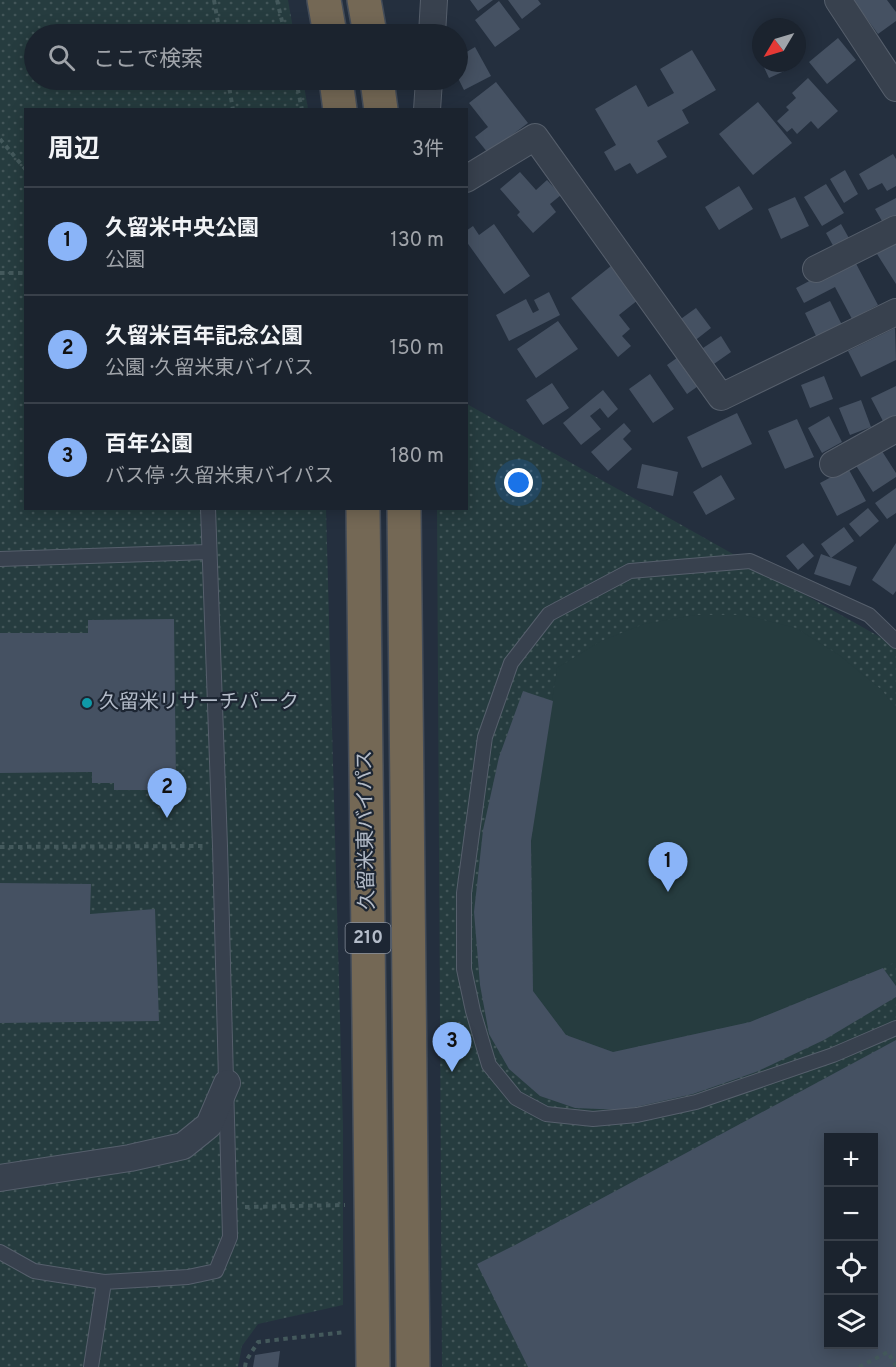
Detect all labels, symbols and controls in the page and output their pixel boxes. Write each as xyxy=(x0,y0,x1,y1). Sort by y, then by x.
north arrow xyxy=(752,18,806,72)
search box xyxy=(24,24,468,90)
icon: search xyxy=(45,41,78,74)
text: ここで検索 xyxy=(93,47,203,74)
text: 周辺 xyxy=(48,134,100,167)
text: 3件 xyxy=(412,137,444,163)
text: 久留米中央公園 xyxy=(105,216,259,243)
text: 1 xyxy=(64,228,72,254)
text: 130 m xyxy=(390,228,444,254)
text: 公園 xyxy=(105,248,145,274)
text: 久留米百年記念公園 xyxy=(105,324,303,351)
text: 2 xyxy=(61,336,74,362)
text: 150 m xyxy=(390,336,444,362)
text: 公園 · 久留米東バイパス xyxy=(105,356,314,382)
text: 百年公園 xyxy=(105,432,193,459)
text: 3 xyxy=(62,444,74,470)
text: 180 m xyxy=(390,444,444,470)
text: バス停 · 久留米東バイパス xyxy=(105,464,334,490)
your location xyxy=(504,468,533,497)
place label: 久留米リサーチパーク xyxy=(99,690,299,716)
marker: 久留米リサーチパーク xyxy=(80,696,94,710)
street label: 久留米東バイパス xyxy=(353,750,381,910)
pin: 2 xyxy=(148,768,186,818)
pin: 1 xyxy=(648,842,688,892)
road number: 210 xyxy=(346,923,391,953)
pin: 3 xyxy=(432,1022,472,1072)
map controls xyxy=(824,1133,878,1349)
button: + xyxy=(824,1133,878,1187)
button: − xyxy=(824,1187,878,1241)
button: locate xyxy=(824,1241,878,1295)
button: layers xyxy=(824,1295,878,1349)

